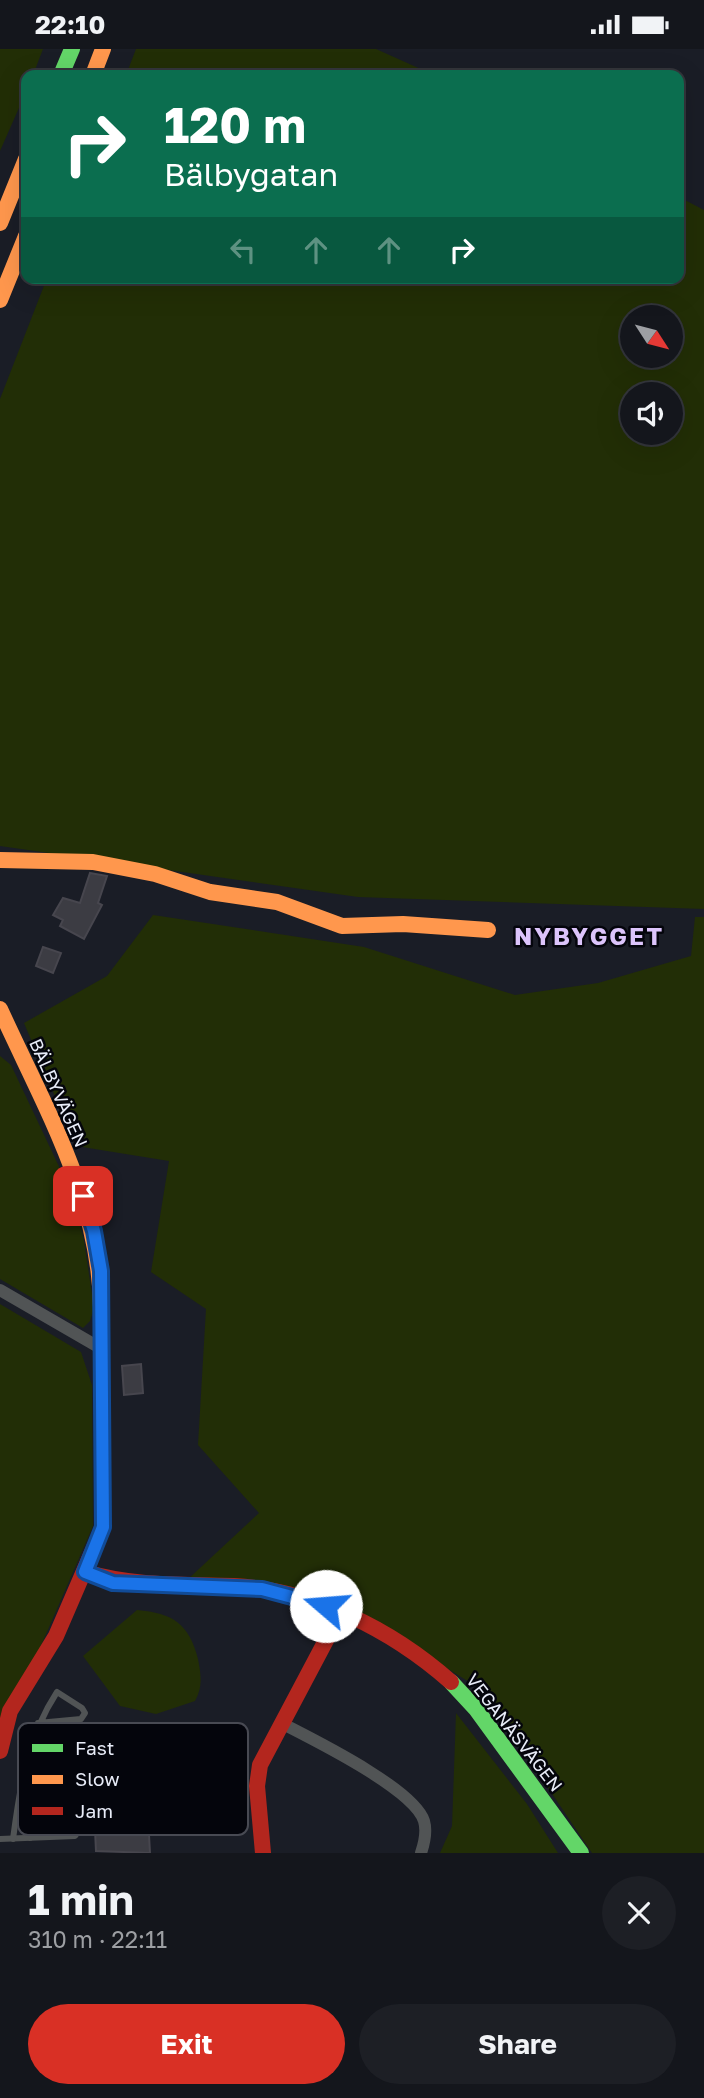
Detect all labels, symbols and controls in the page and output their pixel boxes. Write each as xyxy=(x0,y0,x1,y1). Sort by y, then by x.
text: 22:10 xyxy=(35,9,105,40)
text: 120 m xyxy=(164,95,306,154)
icon: right xyxy=(49,98,140,189)
text: Bälbygatan xyxy=(164,155,338,193)
icon: left xyxy=(224,231,262,269)
icon: ahead xyxy=(297,231,335,269)
icon: ahead xyxy=(370,231,408,269)
icon: right xyxy=(443,231,481,269)
north arrow xyxy=(620,305,682,367)
map controls xyxy=(620,305,683,445)
button: sound xyxy=(620,382,683,445)
district label: NYBYGGET xyxy=(514,921,664,950)
street label: BÄLBYVÄGEN xyxy=(25,1035,93,1150)
pin xyxy=(53,1166,113,1226)
icon: arrive xyxy=(64,1177,102,1215)
position arrow xyxy=(289,1569,363,1643)
street label: VEGANÄSVÄGEN xyxy=(462,1669,568,1796)
legend xyxy=(18,1723,248,1835)
text: Fast xyxy=(75,1736,114,1759)
text: Slow xyxy=(75,1767,120,1790)
text: Jam xyxy=(75,1799,113,1822)
text: 1 min xyxy=(28,1874,134,1924)
button: close xyxy=(602,1876,676,1950)
text: 310 m · 22:11 xyxy=(28,1925,167,1953)
button: Exit xyxy=(28,2004,345,2084)
button: Share xyxy=(359,2004,676,2084)

